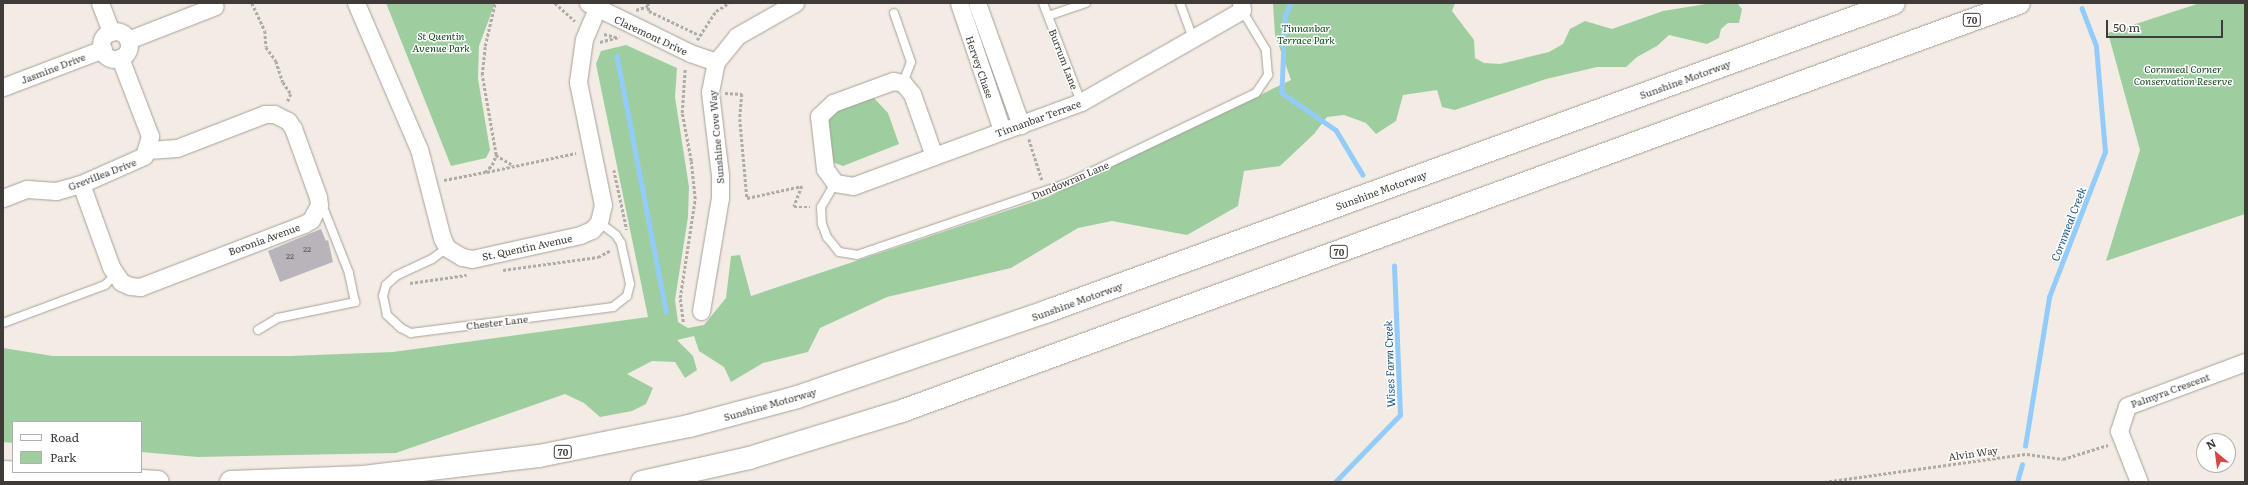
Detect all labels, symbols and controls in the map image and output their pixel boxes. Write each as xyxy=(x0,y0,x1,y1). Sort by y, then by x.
scale bar xyxy=(2108,12,2225,38)
street label: Claremont Drive xyxy=(613,13,689,57)
road number: 70 xyxy=(1962,13,1982,27)
text: 50 m xyxy=(2113,18,2140,36)
park label: Tinnanbar Terrace Park xyxy=(1277,21,1335,44)
street label: Burrum Lane xyxy=(1047,27,1081,91)
park label: St Quentin Avenue Park xyxy=(412,29,470,52)
street label: Hervey Chase xyxy=(964,34,996,100)
street label: Jasmine Drive xyxy=(19,50,87,86)
street label: Sunshine Motorway xyxy=(1638,57,1732,101)
park label: Cornmeal Corner Conservation Reserve xyxy=(2134,62,2232,86)
street label: Sunshine Cove Way xyxy=(706,90,726,184)
street label: Tinnanbar Terrace xyxy=(994,97,1082,139)
street label: Grevillea Drive xyxy=(66,156,138,192)
street label: Dundowran Lane xyxy=(1029,158,1111,202)
street label: Sunshine Motorway xyxy=(1334,168,1428,212)
water label: Cornmeal Creek xyxy=(2048,185,2088,263)
street label: Boronia Avenue xyxy=(227,221,301,257)
street label: St. Quentin Avenue xyxy=(481,232,573,262)
house number: 22 xyxy=(303,244,311,254)
road number: 70 xyxy=(1329,245,1349,259)
house number: 22 xyxy=(286,251,294,261)
street label: Sunshine Motorway xyxy=(1030,279,1124,323)
street label: Chester Lane xyxy=(465,312,529,332)
water label: Wises Farm Creek xyxy=(1381,320,1397,408)
street label: Palmyra Crescent xyxy=(2129,370,2211,410)
street label: Sunshine Motorway xyxy=(722,385,818,423)
legend xyxy=(12,421,142,473)
text: Road xyxy=(50,428,79,446)
north arrow xyxy=(2196,433,2236,473)
text: N xyxy=(2203,434,2219,453)
street label: Alvin Way xyxy=(1948,444,1998,462)
road number: 70 xyxy=(553,445,573,459)
text: Park xyxy=(50,448,76,466)

